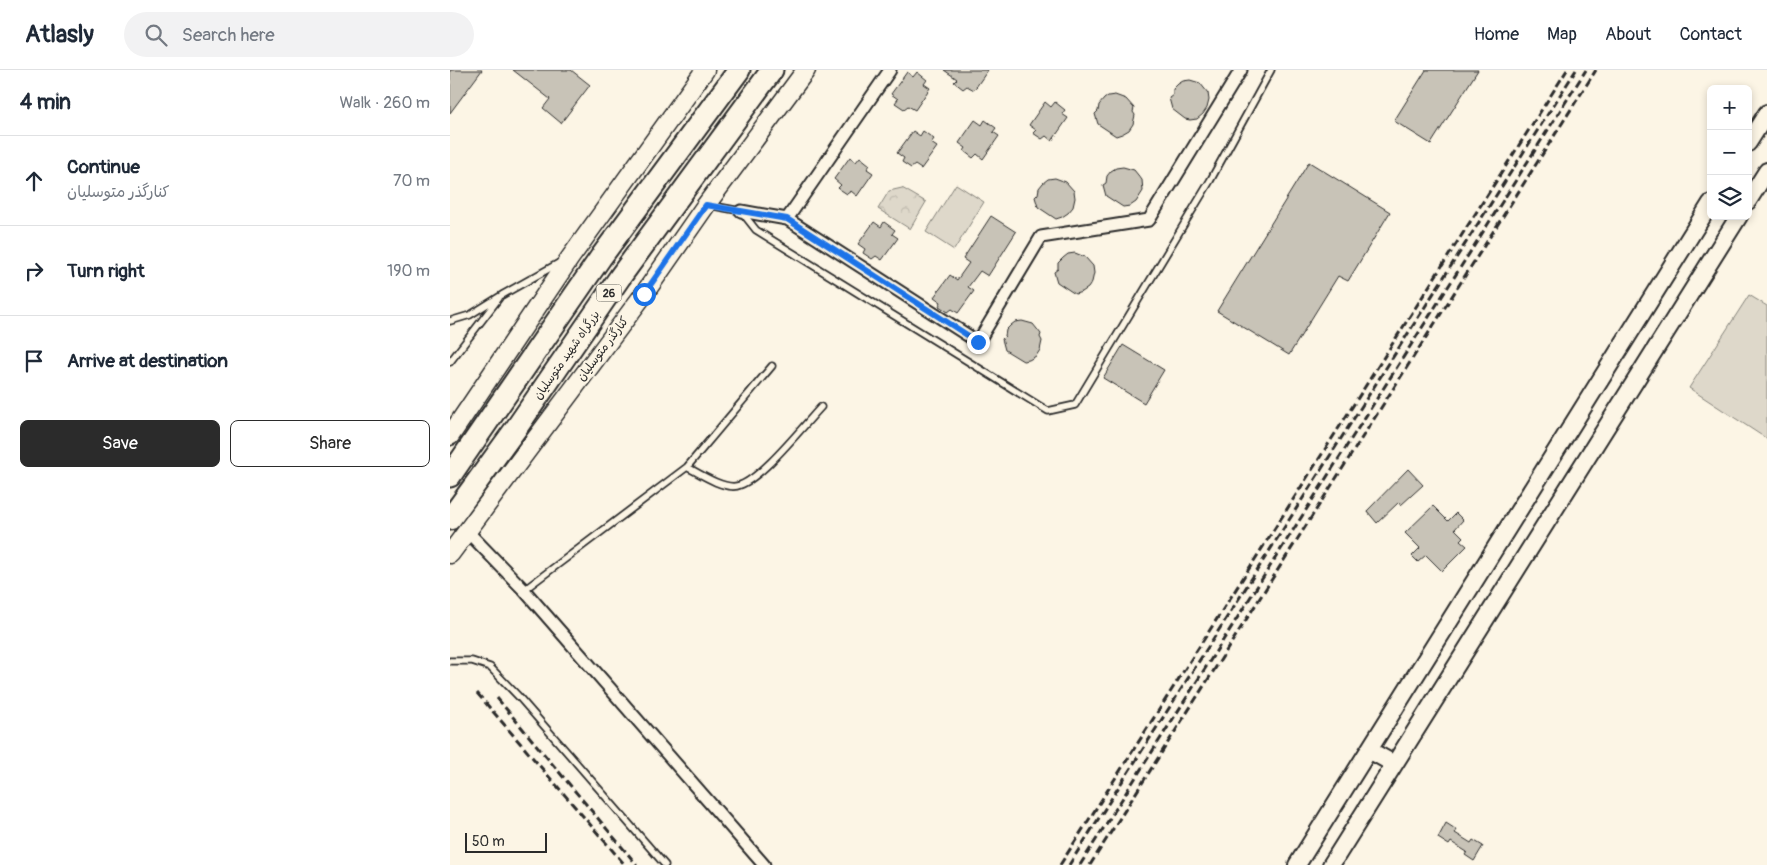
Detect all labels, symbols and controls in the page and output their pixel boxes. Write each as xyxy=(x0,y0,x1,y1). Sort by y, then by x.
search box xyxy=(124,12,474,57)
text: Atlasly xyxy=(25,20,94,49)
icon: search xyxy=(142,21,170,49)
text: Search here xyxy=(182,23,275,47)
text: Home xyxy=(1474,23,1519,46)
text: Map xyxy=(1547,23,1577,46)
text: About xyxy=(1605,23,1651,46)
text: Contact xyxy=(1679,23,1742,46)
map controls xyxy=(1707,85,1752,220)
button: + xyxy=(1707,85,1752,130)
text: 4 min xyxy=(20,89,71,116)
text: Walk · 260 m xyxy=(339,93,430,113)
button: − xyxy=(1707,130,1752,175)
text: Continue xyxy=(67,155,140,179)
icon: ahead xyxy=(20,167,48,195)
text: 70 m xyxy=(393,171,430,191)
button: layers xyxy=(1707,175,1752,220)
text: کنارگذر متوسلیان xyxy=(67,182,170,202)
icon: right xyxy=(20,257,48,285)
text: Turn right xyxy=(67,259,145,283)
text: 190 m xyxy=(387,261,430,281)
route start xyxy=(633,283,656,306)
road number: 26 xyxy=(596,284,622,302)
street label: بزرگراه شهید متوسلیان xyxy=(531,307,603,403)
street label: کنارگذر متوسلیان xyxy=(574,314,632,384)
route end xyxy=(967,331,990,354)
icon: arrive xyxy=(20,347,48,375)
text: Arrive at destination xyxy=(67,349,228,373)
button: Save xyxy=(20,420,220,467)
button: Share xyxy=(230,420,430,467)
scale bar xyxy=(465,830,548,853)
text: 50 m xyxy=(472,833,505,850)

